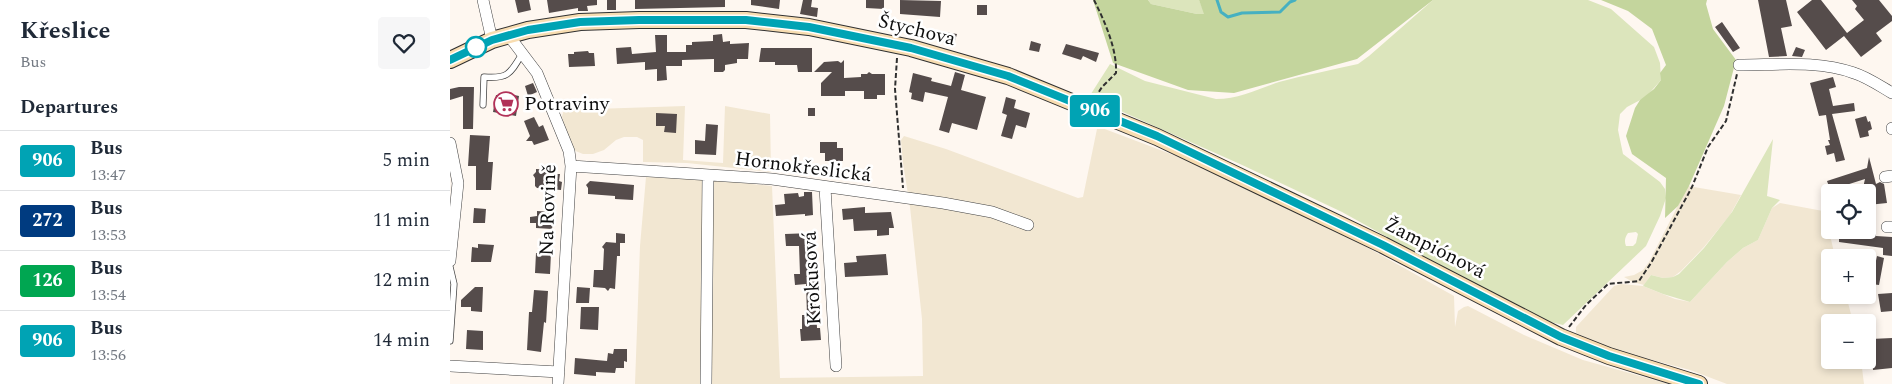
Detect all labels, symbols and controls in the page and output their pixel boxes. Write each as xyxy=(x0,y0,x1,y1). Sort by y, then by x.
street label: Štychova xyxy=(875,6,959,54)
text: Křeslice xyxy=(20,13,110,49)
button: heart xyxy=(378,17,430,69)
unlabelled marker xyxy=(465,36,487,58)
text: Bus xyxy=(20,50,46,74)
place label: Potraviny xyxy=(524,89,611,119)
supermarket icon: Potraviny xyxy=(493,91,519,117)
text: Departures xyxy=(20,93,118,122)
line badge: 906 xyxy=(1066,95,1124,127)
text: 906 xyxy=(1080,97,1110,124)
text: Bus xyxy=(90,134,123,163)
street label: Hornokřeslická xyxy=(733,144,873,190)
text: 5 min xyxy=(382,146,430,175)
text: 906 xyxy=(32,147,63,174)
text: 13:47 xyxy=(90,163,126,187)
street label: Na Rovině xyxy=(531,164,565,256)
map controls xyxy=(1821,184,1876,369)
button: locate xyxy=(1821,184,1876,239)
text: Bus xyxy=(90,194,123,223)
text: 11 min xyxy=(373,206,430,235)
text: 272 xyxy=(32,207,63,234)
street label: Žampiónová xyxy=(1379,210,1491,286)
text: 13:53 xyxy=(90,223,126,247)
street label: Krokusová xyxy=(795,230,829,326)
button: + xyxy=(1821,249,1876,304)
text: Bus xyxy=(90,254,123,283)
text: 12 min xyxy=(373,266,430,295)
text: 126 xyxy=(32,267,63,294)
text: 13:54 xyxy=(90,283,126,307)
text: Bus xyxy=(90,314,123,343)
button: − xyxy=(1821,314,1876,369)
text: 14 min xyxy=(373,326,430,355)
text: 906 xyxy=(32,327,63,354)
text: 13:56 xyxy=(90,343,126,367)

